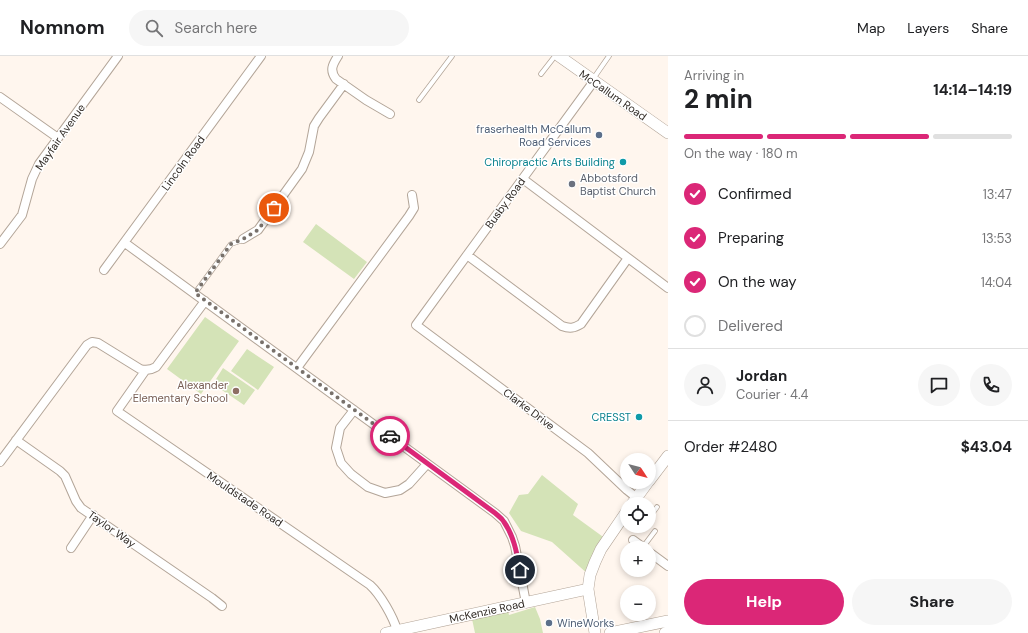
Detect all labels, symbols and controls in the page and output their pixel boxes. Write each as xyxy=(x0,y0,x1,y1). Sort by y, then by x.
search box xyxy=(129,10,409,46)
text: Nomnom xyxy=(20,15,105,40)
icon: search xyxy=(143,17,165,39)
text: Search here xyxy=(175,18,257,38)
text: Map xyxy=(857,19,885,37)
text: Layers xyxy=(907,19,949,37)
text: Share xyxy=(971,19,1008,37)
street label: McCallum Road xyxy=(577,67,649,123)
text: Arriving in xyxy=(684,67,744,84)
text: 14:14–14:19 xyxy=(933,80,1012,100)
text: 2 min xyxy=(684,82,753,116)
street label: Mayfair Avenue xyxy=(32,101,88,173)
place label: fraserhealth McCallum Road Services xyxy=(476,122,591,149)
marker: fraserhealth McCallum Road Services xyxy=(594,130,604,140)
street label: Lincoln Road xyxy=(158,133,208,193)
text: On the way · 180 m xyxy=(684,145,798,162)
place label: Chiropractic Arts Building xyxy=(484,155,615,169)
marker: Chiropractic Arts Building xyxy=(618,157,628,167)
place label: Abbotsford Baptist Church xyxy=(580,171,656,198)
street label: Busby Road xyxy=(482,175,528,231)
marker: Abbotsford Baptist Church xyxy=(567,179,577,189)
icon: check xyxy=(684,183,706,205)
text: Confirmed xyxy=(718,184,792,204)
text: 13:47 xyxy=(983,186,1012,203)
pin xyxy=(257,191,291,225)
icon: bag xyxy=(263,197,285,219)
icon: check xyxy=(684,227,706,249)
text: Preparing xyxy=(718,228,784,248)
text: 13:53 xyxy=(982,230,1012,247)
icon: check xyxy=(684,271,706,293)
text: On the way xyxy=(718,272,797,292)
text: 14:04 xyxy=(981,274,1012,291)
text: Delivered xyxy=(718,316,783,336)
button: person xyxy=(684,364,726,406)
button: chat xyxy=(918,364,960,406)
button: phone xyxy=(970,364,1012,406)
text: Jordan xyxy=(736,366,787,386)
place label: Alexander Elementary School xyxy=(133,378,228,405)
street label: Clarke Drive xyxy=(501,385,557,433)
marker: Alexander Elementary School xyxy=(231,386,241,396)
text: Courier · 4.4 xyxy=(736,386,808,403)
place label: CRESST xyxy=(592,410,631,424)
marker: CRESST xyxy=(634,412,644,422)
courier xyxy=(370,416,410,456)
icon: car xyxy=(379,425,401,447)
text: Order #2480 xyxy=(684,437,777,457)
text: $43.04 xyxy=(961,437,1012,457)
north arrow xyxy=(620,453,656,489)
map controls xyxy=(620,453,656,621)
street label: Mouldstade Road xyxy=(204,468,286,530)
button: locate xyxy=(620,497,656,533)
street label: Taylor Way xyxy=(85,507,139,551)
button: + xyxy=(620,541,656,577)
pin xyxy=(503,553,537,587)
icon: home xyxy=(509,559,531,581)
button: Help xyxy=(684,579,844,625)
button: Share xyxy=(852,579,1012,625)
button: − xyxy=(620,585,656,621)
street label: McKenzie Road xyxy=(448,596,526,626)
place label: WineWorks xyxy=(557,616,614,630)
marker: WineWorks xyxy=(544,618,554,628)

